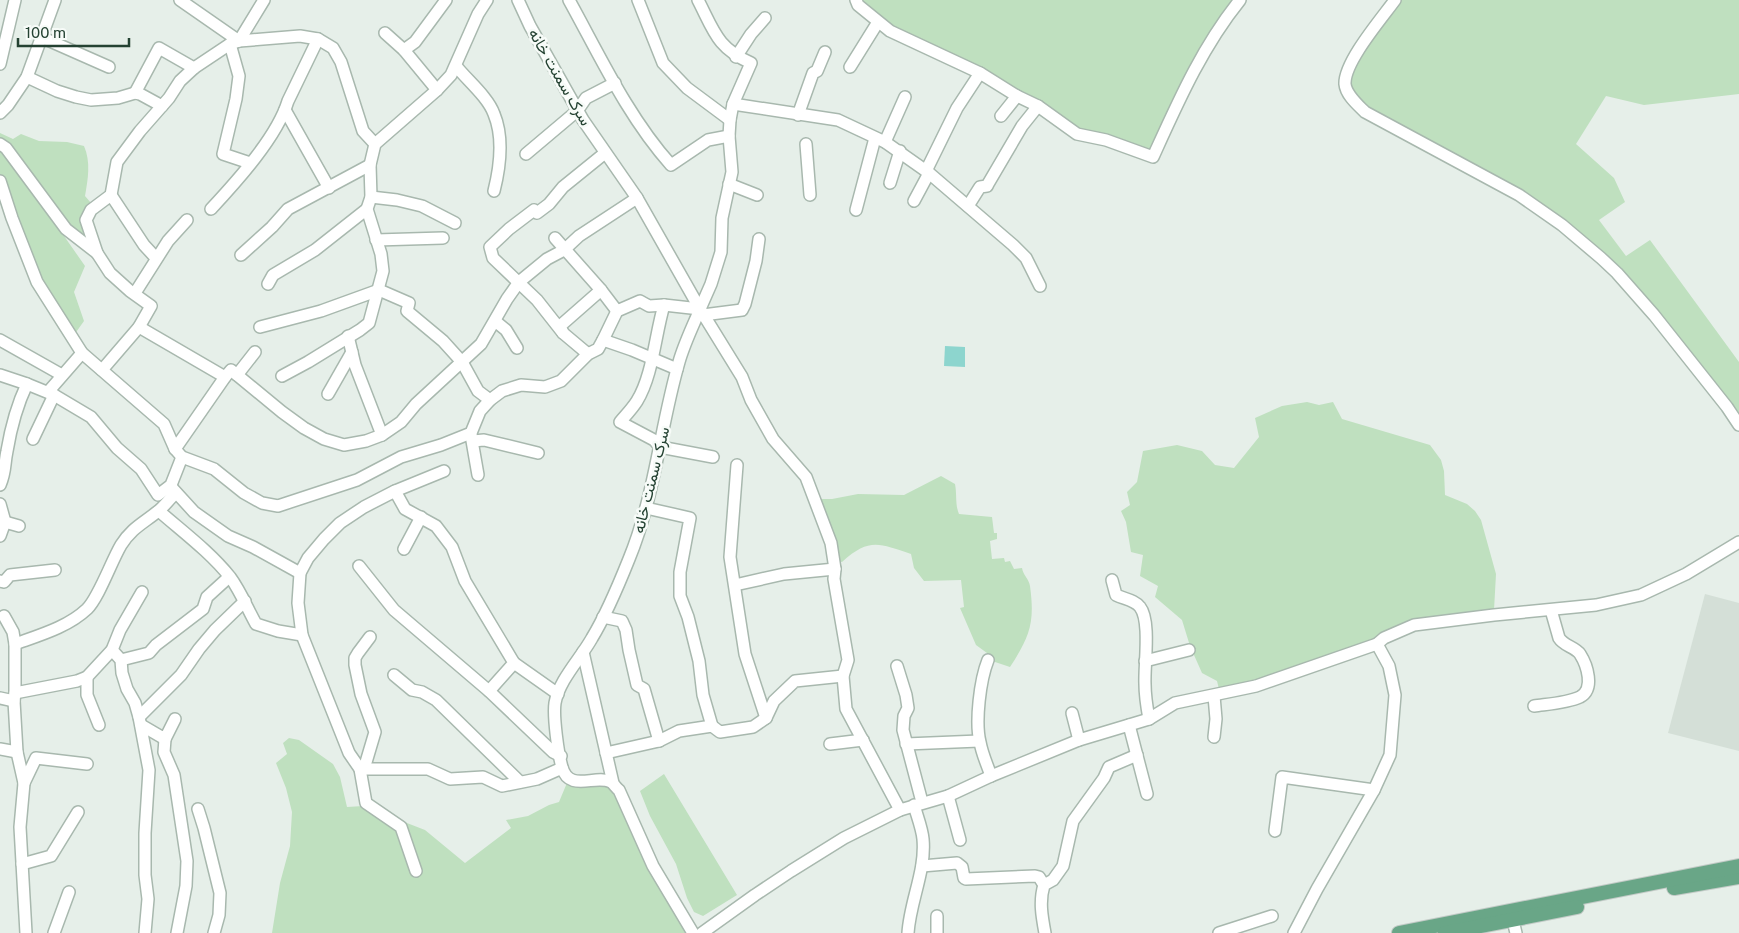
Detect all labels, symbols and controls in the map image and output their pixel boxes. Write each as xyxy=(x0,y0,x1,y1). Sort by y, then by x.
scale bar xyxy=(18,15,129,47)
text: 100 m xyxy=(25,24,66,41)
street label: سرک سمنت خانه xyxy=(524,25,595,129)
street label: سرک سمنت خانه xyxy=(629,425,674,535)

